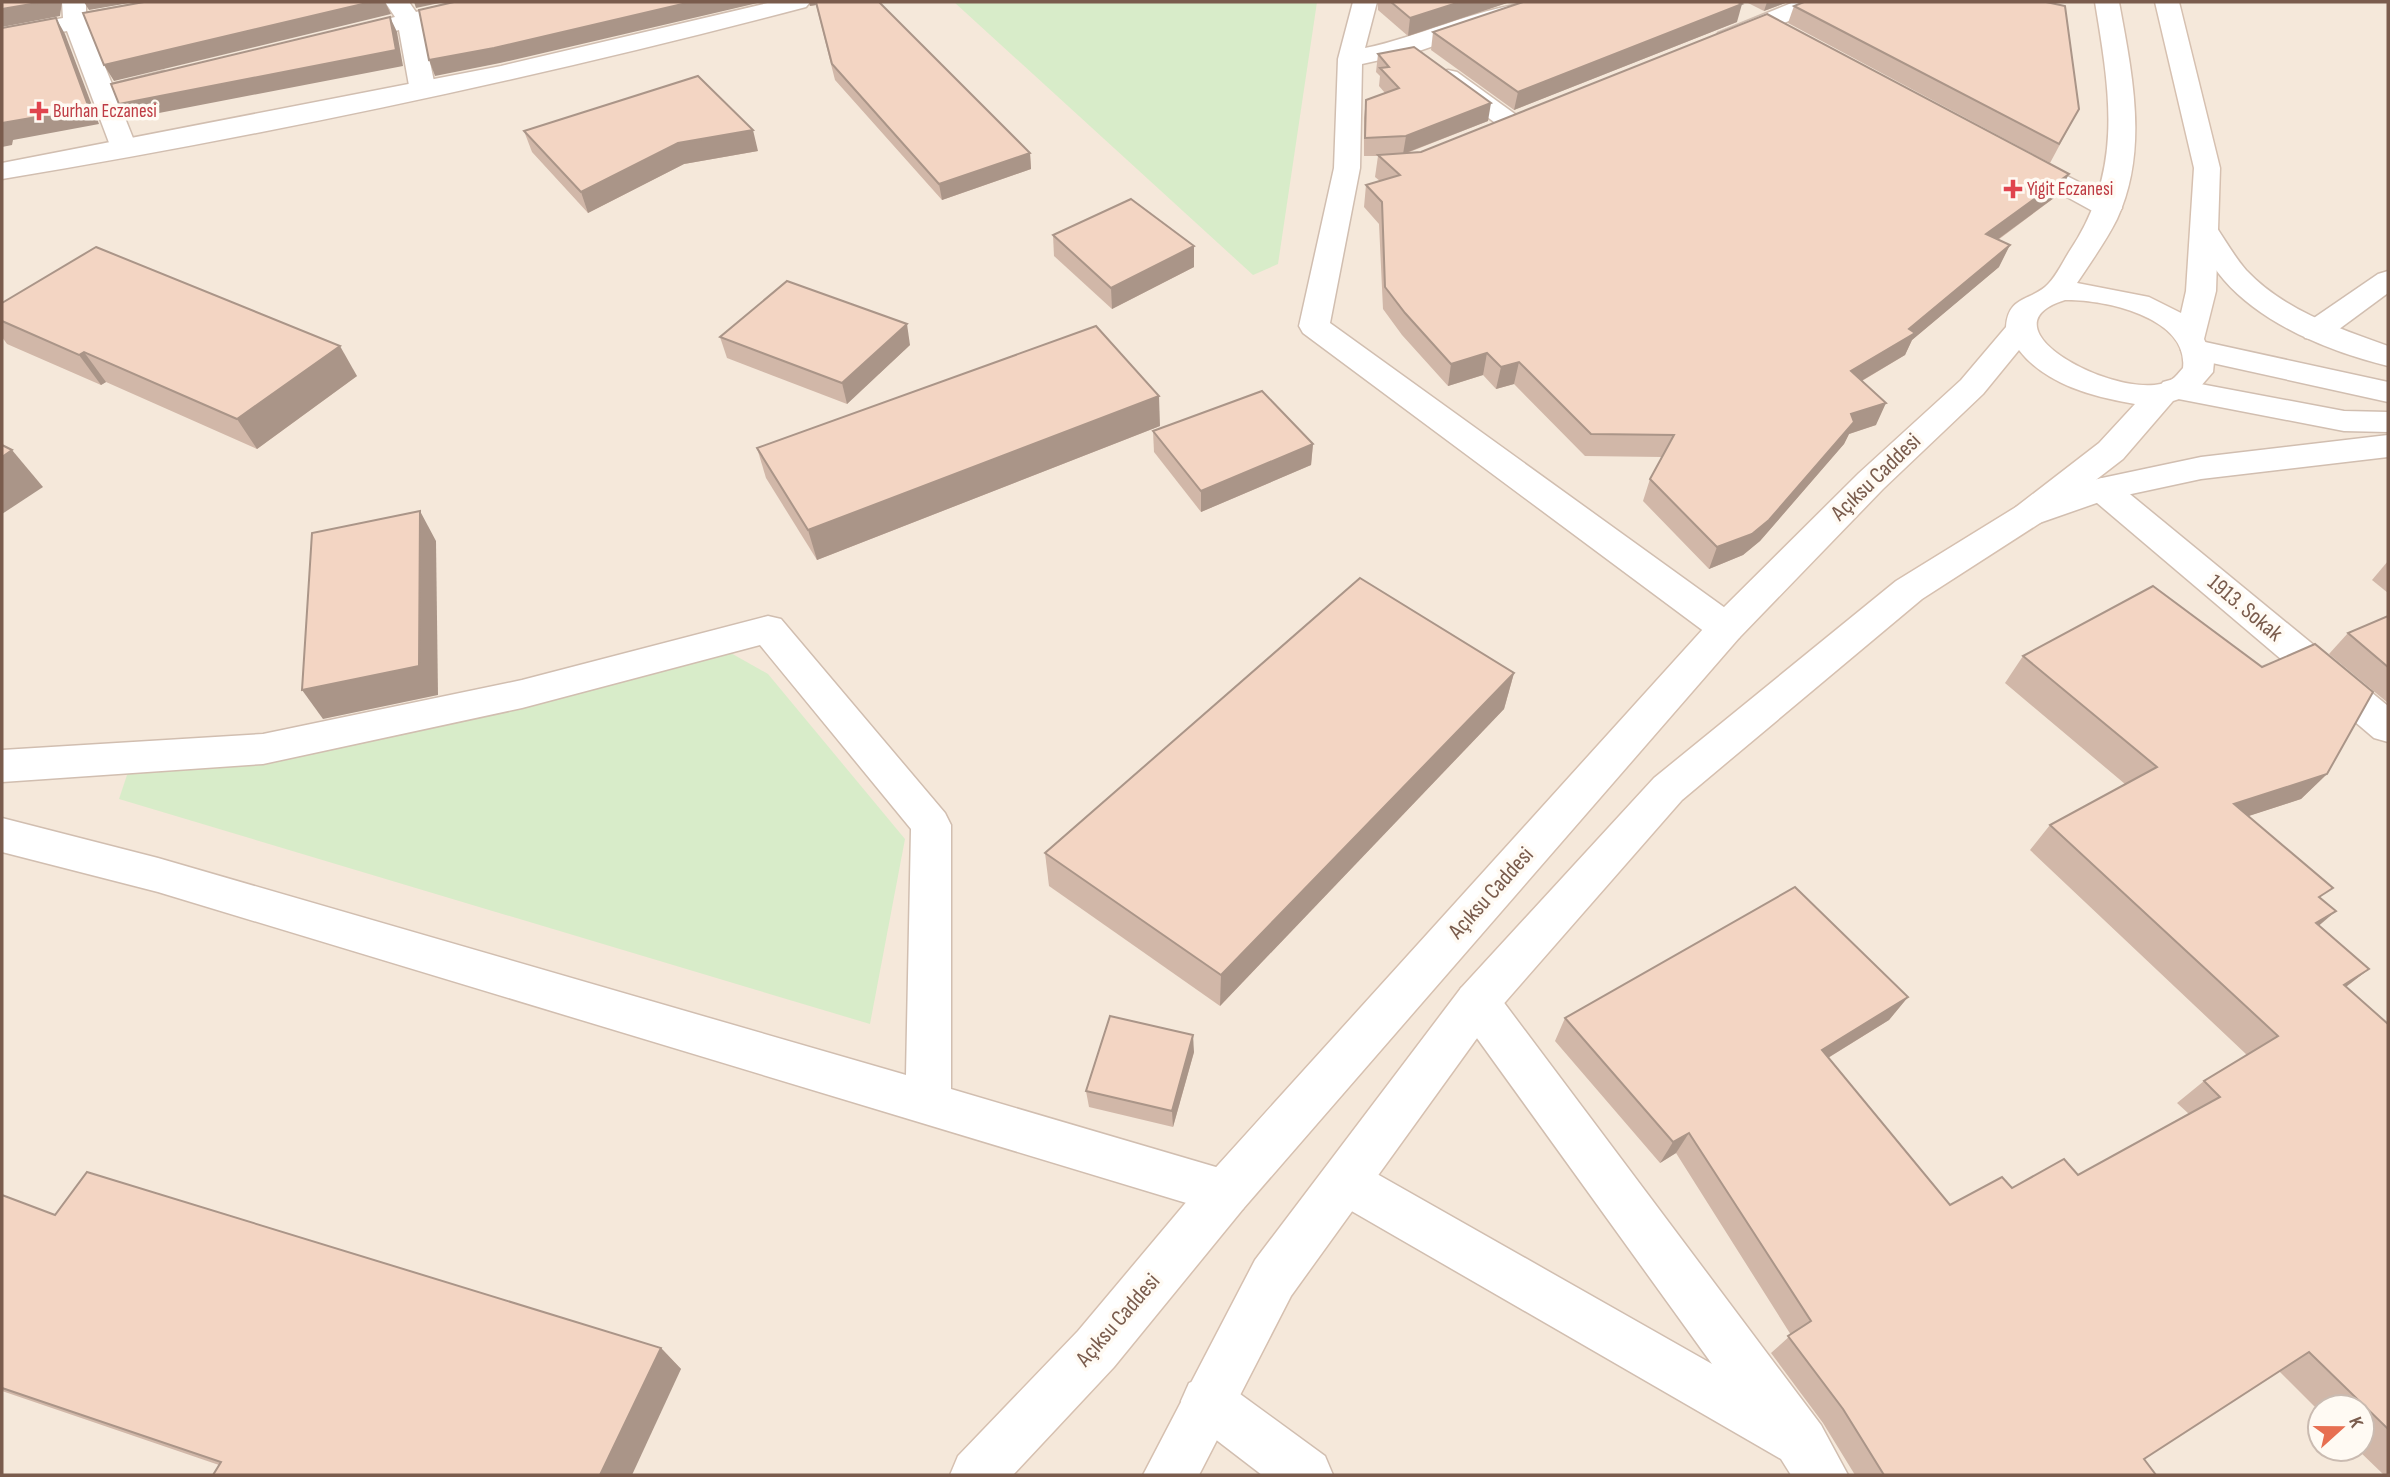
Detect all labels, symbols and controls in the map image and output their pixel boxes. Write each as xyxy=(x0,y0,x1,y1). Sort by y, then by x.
place label: Burhan Eczanesi xyxy=(53,100,157,123)
marker: Burhan Eczanesi xyxy=(31,103,47,119)
place label: Yigit Eczanesi xyxy=(2027,178,2113,201)
marker: Yigit Eczanesi xyxy=(2005,181,2021,197)
street label: Açıksu Caddesi xyxy=(1825,427,1927,527)
street label: 1913. Sokak xyxy=(2202,568,2289,648)
street label: Açıksu Caddesi xyxy=(1442,841,1540,945)
street label: Açıksu Caddesi xyxy=(1069,1268,1166,1373)
north arrow xyxy=(2306,1393,2376,1463)
text: K xyxy=(2343,1414,2368,1432)

